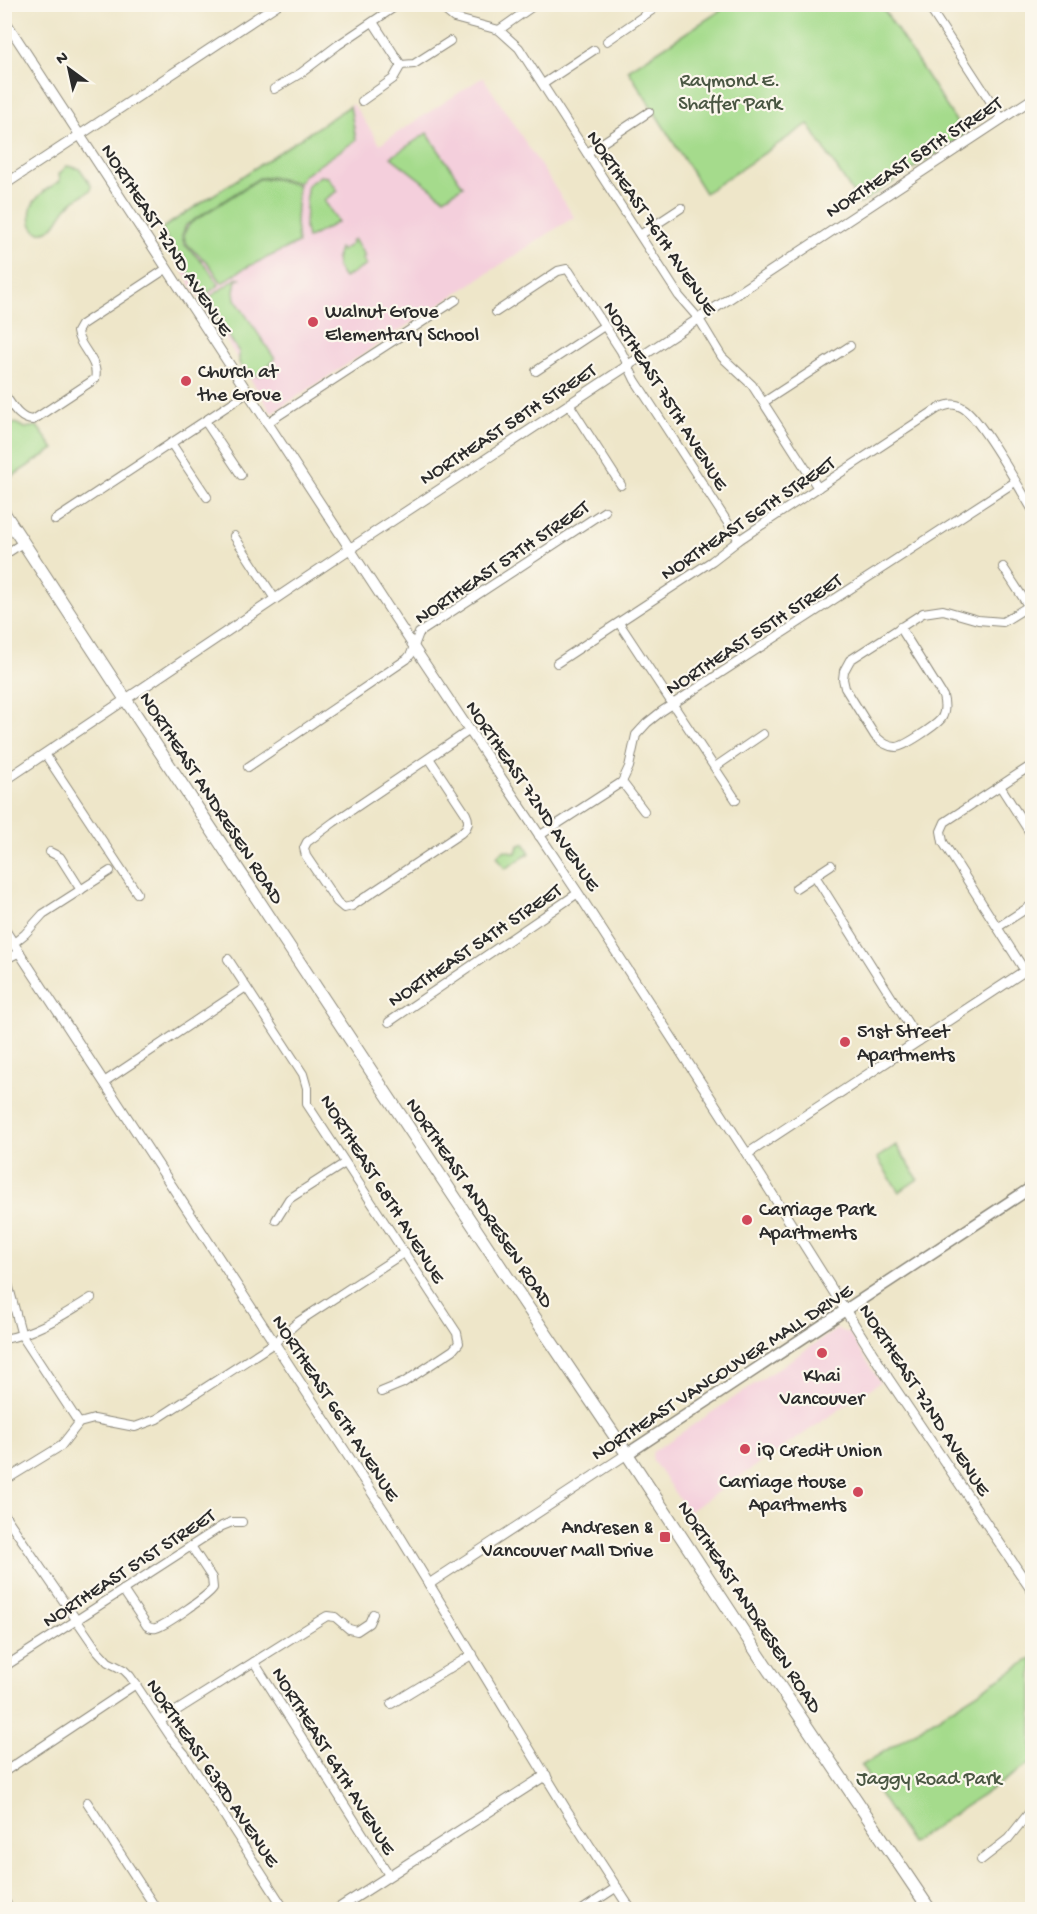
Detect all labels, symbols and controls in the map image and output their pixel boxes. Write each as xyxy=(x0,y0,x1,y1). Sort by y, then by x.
north arrow xyxy=(39,39,99,99)
text: N xyxy=(53,48,73,70)
park label: Raymond E. Shaffer Park xyxy=(678,71,784,117)
street label: NORTHEAST 58TH STREET xyxy=(822,92,1009,225)
street label: NORTHEAST 76TH AVENUE xyxy=(580,127,721,322)
street label: NORTHEAST 72ND AVENUE xyxy=(94,141,237,342)
street label: NORTHEAST 75TH AVENUE xyxy=(597,298,732,497)
place label: Walnut Grove Elementary School xyxy=(325,302,479,348)
marker: Walnut Grove Elementary School xyxy=(306,315,320,329)
street label: NORTHEAST 58TH STREET xyxy=(416,359,603,492)
place label: Church at the Grove xyxy=(196,362,282,408)
marker: Church at the Grove xyxy=(179,374,193,388)
street label: NORTHEAST 56TH STREET xyxy=(657,452,842,587)
street label: NORTHEAST 57TH STREET xyxy=(411,496,596,631)
street label: NORTHEAST 55TH STREET xyxy=(662,570,848,702)
street label: NORTHEAST ANDRESEN ROAD xyxy=(133,688,288,910)
street label: NORTHEAST 72ND AVENUE xyxy=(459,698,604,898)
street label: NORTHEAST 54TH STREET xyxy=(385,879,568,1014)
place label: 51st Street Apartments xyxy=(857,1022,955,1068)
marker: 51st Street Apartments xyxy=(838,1035,852,1049)
street label: NORTHEAST 68TH AVENUE xyxy=(314,1091,449,1290)
street label: NORTHEAST ANDRESEN ROAD xyxy=(399,1095,558,1314)
place label: Carriage Park Apartments xyxy=(759,1200,877,1246)
marker: Carriage Park Apartments xyxy=(740,1213,754,1227)
street label: NORTHEAST VANCOUVER MALL DRIVE xyxy=(588,1280,859,1467)
street label: NORTHEAST 72ND AVENUE xyxy=(852,1301,995,1502)
street label: NORTHEAST 66TH AVENUE xyxy=(265,1312,404,1508)
marker: Khai Vancouver xyxy=(815,1346,829,1360)
place label: Khai Vancouver xyxy=(779,1366,866,1412)
place label: iQ Credit Union xyxy=(757,1441,882,1464)
marker: iQ Credit Union xyxy=(738,1442,752,1456)
place label: Carriage House Apartments xyxy=(719,1472,847,1518)
marker: Carriage House Apartments xyxy=(851,1485,865,1499)
street label: NORTHEAST ANDRESEN ROAD xyxy=(671,1497,826,1719)
street label: NORTHEAST 51ST STREET xyxy=(39,1505,222,1634)
place label: Andresen & Vancouver Mall Drive xyxy=(481,1518,654,1564)
marker: Andresen & Vancouver Mall Drive xyxy=(658,1530,672,1544)
street label: NORTHEAST 64TH AVENUE xyxy=(265,1664,400,1861)
street label: NORTHEAST 63RD AVENUE xyxy=(140,1676,284,1874)
park label: Jaggy Road Park xyxy=(856,1769,1004,1792)

